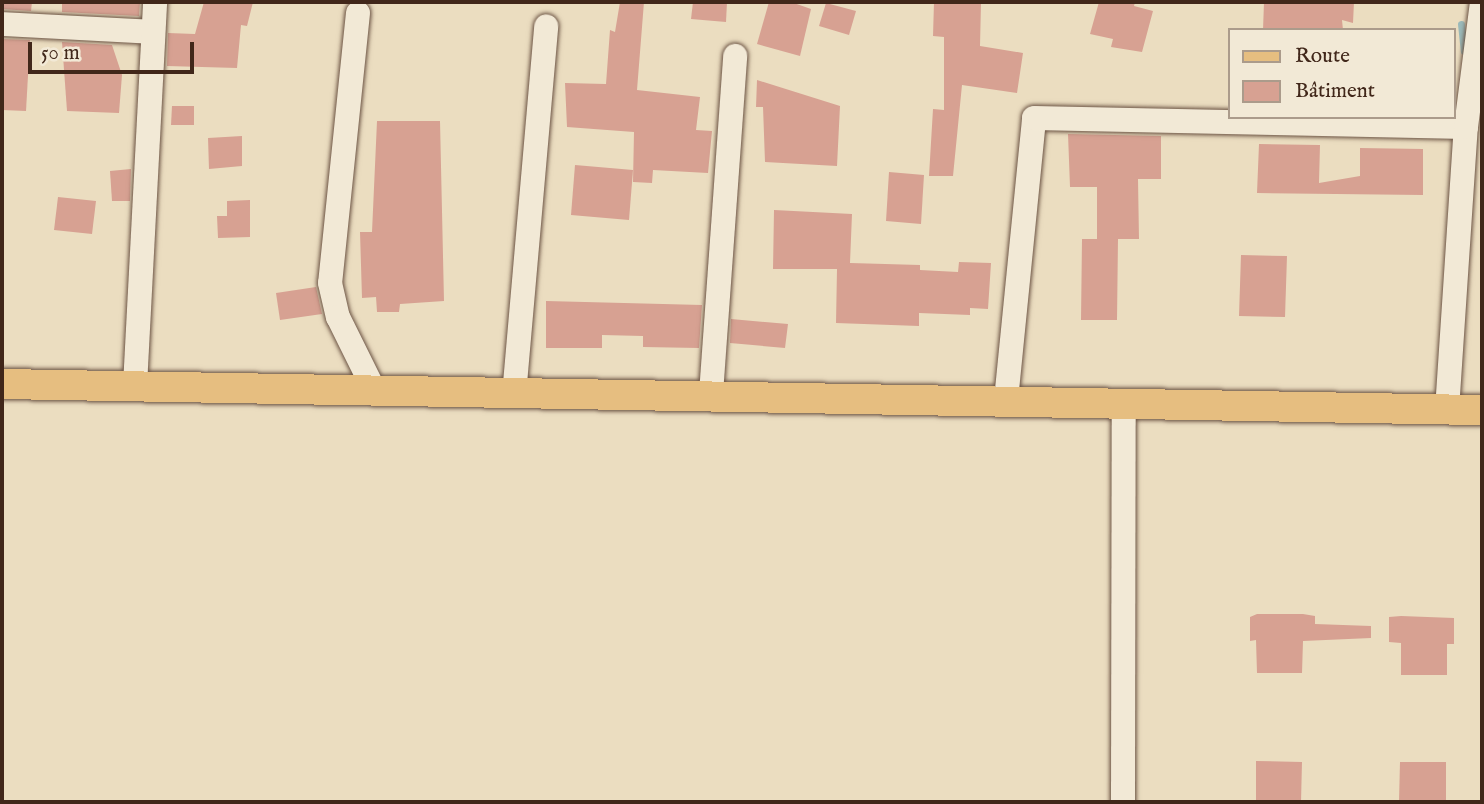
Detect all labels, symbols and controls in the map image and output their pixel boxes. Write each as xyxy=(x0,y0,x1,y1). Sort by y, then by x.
scale bar xyxy=(32,28,198,72)
legend xyxy=(1228,28,1456,119)
text: 50 m xyxy=(41,40,80,67)
text: Route xyxy=(1295,43,1350,70)
text: Bâtiment xyxy=(1295,78,1375,105)

